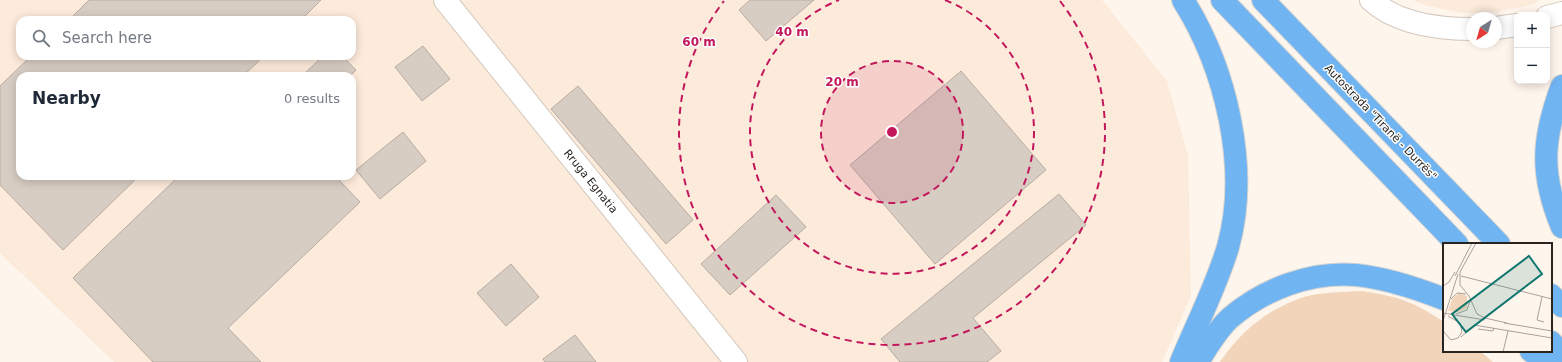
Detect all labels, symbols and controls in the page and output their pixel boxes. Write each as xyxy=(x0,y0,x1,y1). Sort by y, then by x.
north arrow xyxy=(1466,12,1502,48)
map controls xyxy=(1514,12,1550,84)
button: + xyxy=(1514,12,1550,48)
search box xyxy=(16,16,356,60)
text: 40 m xyxy=(775,25,809,39)
icon: search xyxy=(30,27,52,49)
text: Search here xyxy=(62,29,152,47)
text: 60 m xyxy=(682,35,716,49)
button: − xyxy=(1514,48,1550,84)
street label: Autostrada "Tiranë - Durrës" xyxy=(1322,62,1440,183)
text: 20 m xyxy=(825,75,859,89)
text: Nearby xyxy=(32,88,101,108)
text: 0 results xyxy=(284,91,340,106)
centre of rings xyxy=(885,125,899,139)
street label: Rruga Egnatia xyxy=(561,147,620,216)
inset map xyxy=(1443,243,1552,352)

